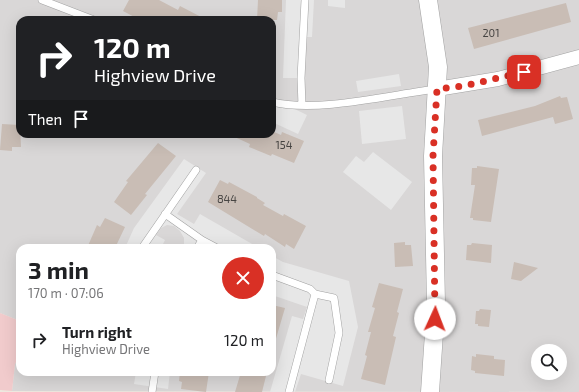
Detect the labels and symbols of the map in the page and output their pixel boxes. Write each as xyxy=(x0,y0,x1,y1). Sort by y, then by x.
house number: 201 xyxy=(482,26,500,39)
pin xyxy=(507,55,541,89)
house number: 154 xyxy=(275,138,293,151)
house number: 844 xyxy=(217,192,237,205)
position arrow xyxy=(414,298,456,340)

